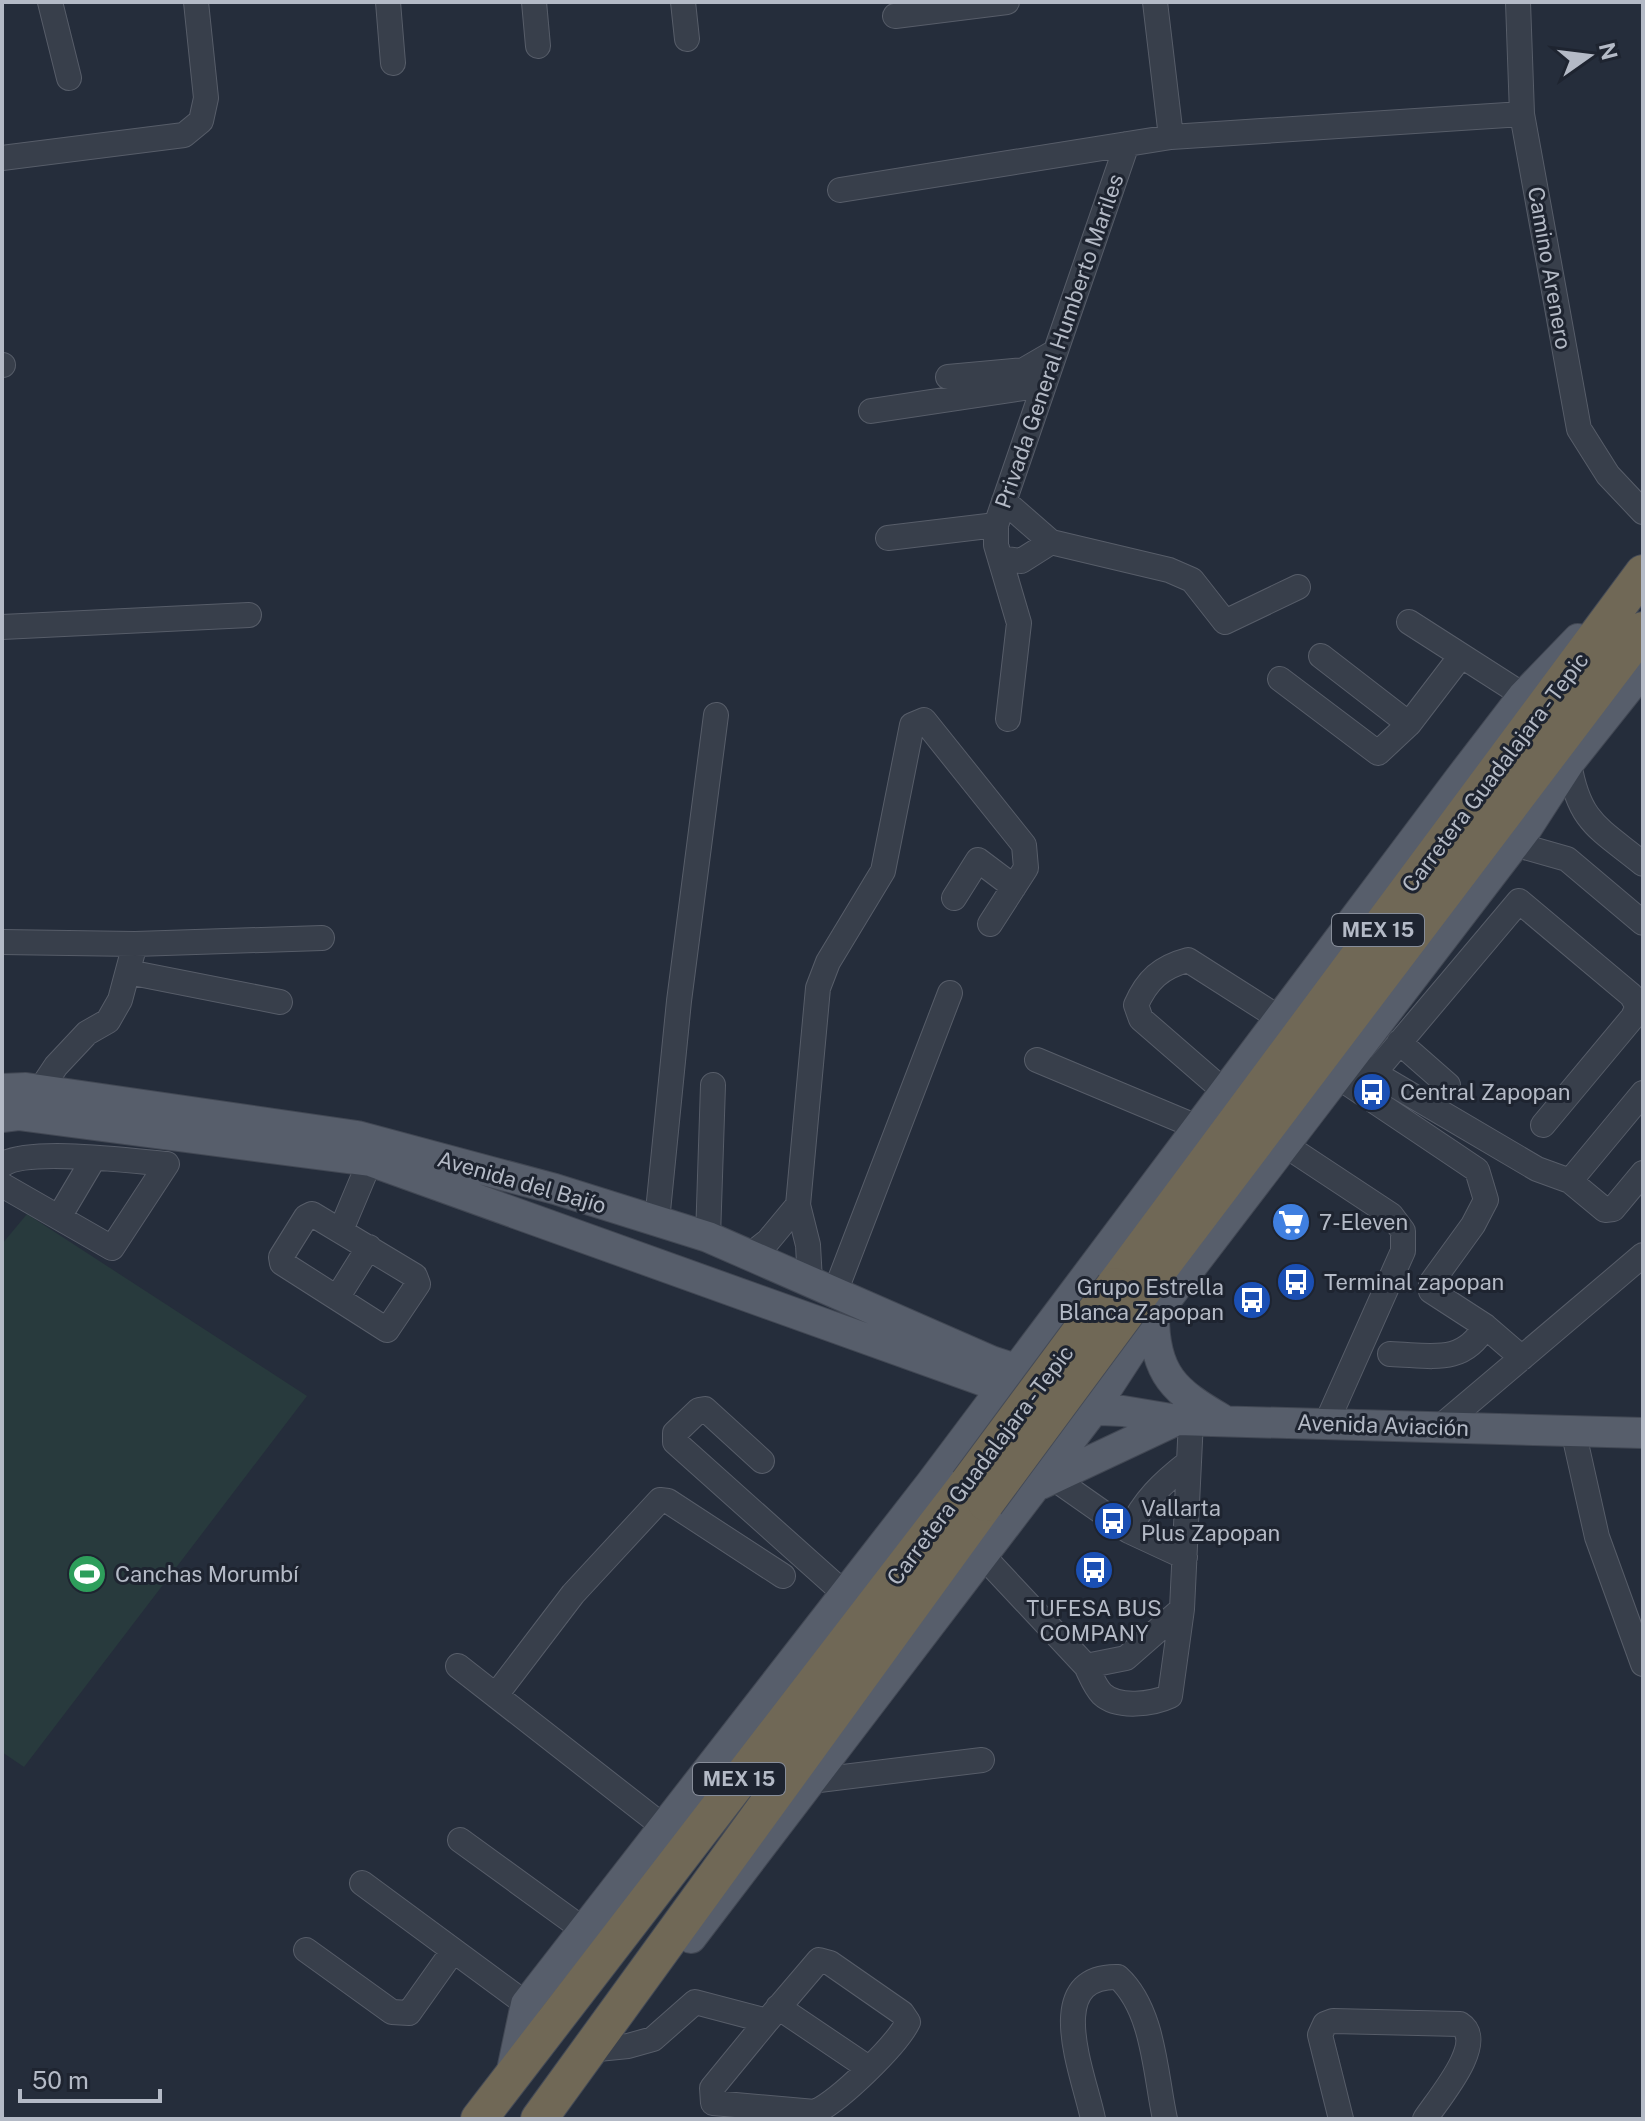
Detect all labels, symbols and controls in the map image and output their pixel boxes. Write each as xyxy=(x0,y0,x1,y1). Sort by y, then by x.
north arrow xyxy=(1549,16,1629,96)
text: N xyxy=(1594,40,1623,63)
street label: Privada General Humberto Mariles xyxy=(989,170,1129,512)
street label: Camino Arenero xyxy=(1523,185,1577,351)
street label: Carretera Guadalajara - Tepic xyxy=(1396,647,1594,897)
road number: MEX 15 xyxy=(1332,914,1424,946)
bus stop icon: Central Zapopan xyxy=(1351,1071,1393,1113)
place label: Central Zapopan xyxy=(1400,1079,1570,1105)
street label: Avenida del Bajío xyxy=(435,1145,609,1219)
supermarket icon: 7-Eleven xyxy=(1270,1201,1312,1243)
place label: 7-Eleven xyxy=(1319,1209,1408,1235)
bus stop icon: Terminal zapopan xyxy=(1275,1261,1317,1303)
place label: Terminal zapopan xyxy=(1324,1269,1504,1295)
place label: Grupo Estrella Blanca Zapopan xyxy=(1059,1274,1224,1325)
bus stop icon: Grupo Estrella Blanca Zapopan xyxy=(1231,1279,1273,1321)
street label: Carretera Guadalajara - Tepic xyxy=(881,1340,1079,1590)
street label: Avenida Aviación xyxy=(1297,1409,1469,1441)
place label: Vallarta Plus Zapopan xyxy=(1141,1495,1280,1546)
bus stop icon: Vallarta Plus Zapopan xyxy=(1092,1500,1134,1542)
bus stop icon: TUFESA BUS COMPANY xyxy=(1073,1549,1115,1591)
sports icon: Canchas Morumbí xyxy=(66,1553,108,1595)
place label: Canchas Morumbí xyxy=(115,1561,299,1587)
place label: TUFESA BUS COMPANY xyxy=(1026,1595,1162,1646)
road number: MEX 15 xyxy=(693,1763,785,1795)
scale bar xyxy=(20,2053,160,2103)
text: 50 m xyxy=(32,2066,89,2094)

